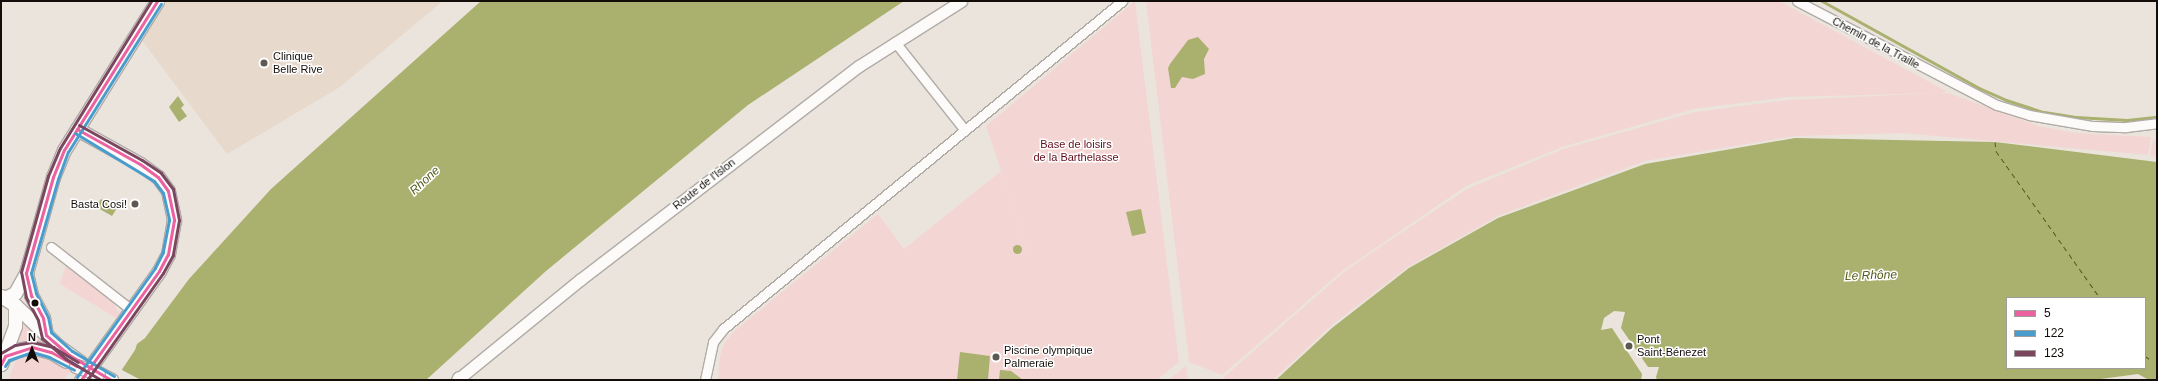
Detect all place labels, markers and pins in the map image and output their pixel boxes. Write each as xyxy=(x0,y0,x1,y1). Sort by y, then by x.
place label: Clinique Belle Rive xyxy=(273,50,323,76)
marker: Clinique Belle Rive xyxy=(258,57,270,69)
place label: Basta Cosi! xyxy=(71,197,127,211)
marker: Basta Cosi! xyxy=(130,199,140,209)
unlabelled marker xyxy=(30,298,40,308)
place label: Pont Saint-Bénezet xyxy=(1637,333,1706,359)
marker: Pont Saint-Bénezet xyxy=(1624,341,1634,351)
place label: Piscine olympique Palmeraie xyxy=(1004,344,1093,370)
marker: Piscine olympique Palmeraie xyxy=(991,352,1001,362)

